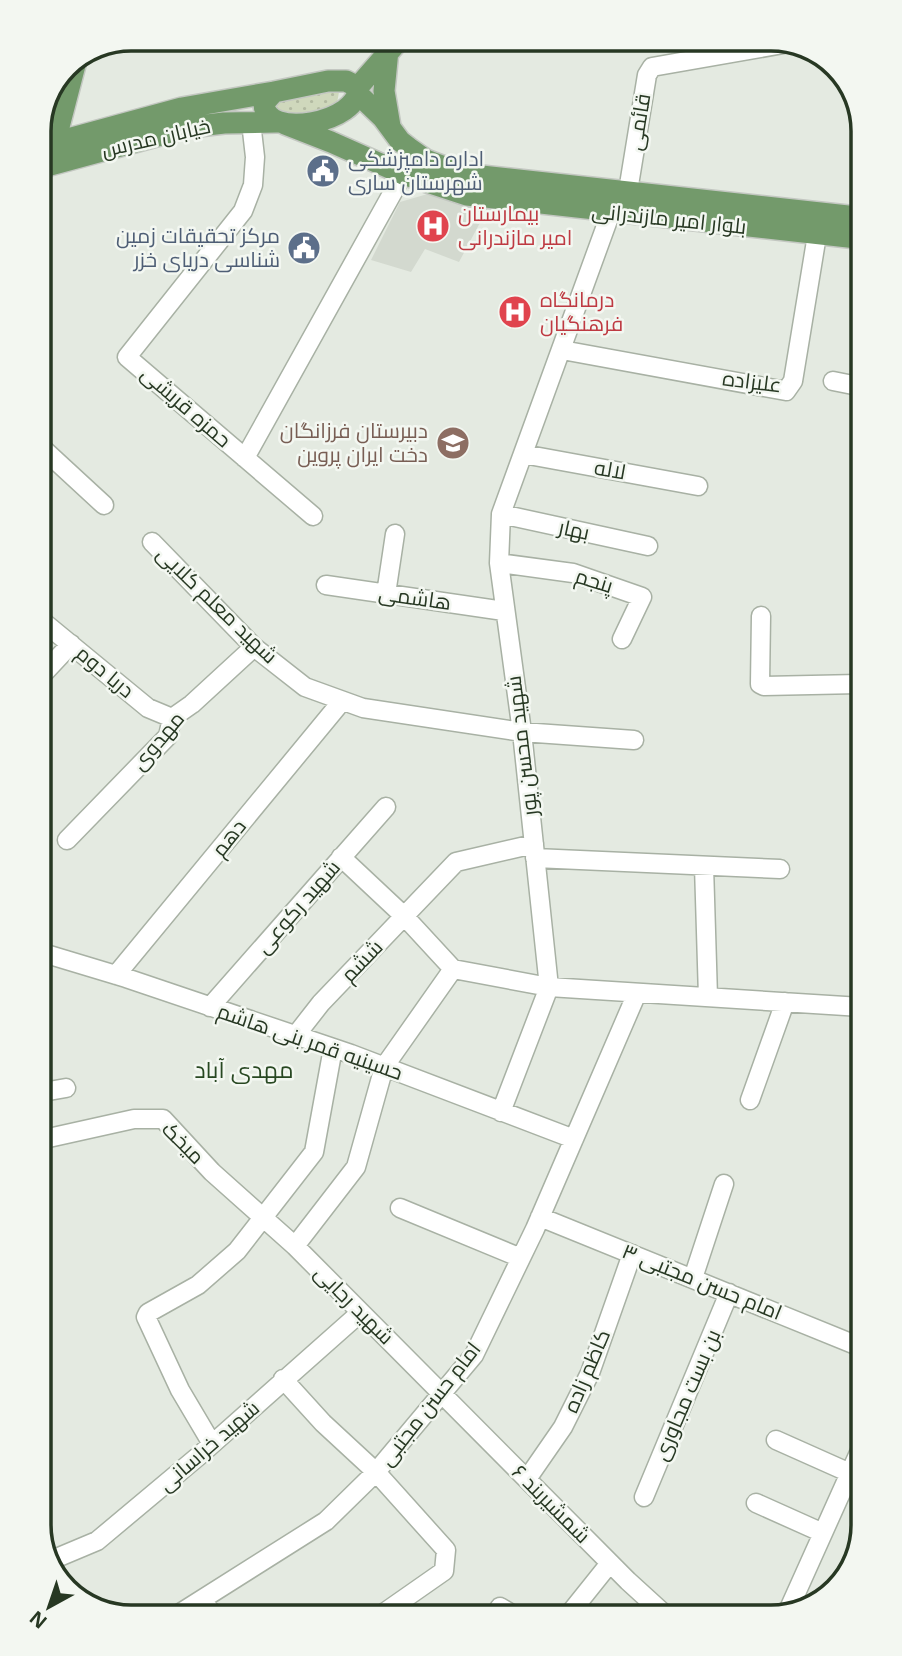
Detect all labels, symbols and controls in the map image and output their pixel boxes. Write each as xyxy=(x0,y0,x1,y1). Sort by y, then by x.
street label: قائمی xyxy=(620,91,656,152)
street label: خیابان مدرس xyxy=(99,111,213,163)
place label: اداره دامپزشکی شهرستان ساری xyxy=(348,144,484,196)
public building icon: اداره دامپزشکی شهرستان ساری xyxy=(304,152,342,190)
street label: بلوار امیر مازندرانی xyxy=(590,196,748,240)
place label: بیمارستان امیر مازندرانی xyxy=(458,199,572,251)
hospital icon: بیمارستان امیر مازندرانی xyxy=(414,207,452,245)
place label: مرکز تحقیقات زمین شناسی دریای خزر xyxy=(116,221,280,273)
public building icon: مرکز تحقیقات زمین شناسی دریای خزر xyxy=(285,229,323,267)
place label: درمانگاه فرهنگیان xyxy=(540,285,623,337)
hospital icon: درمانگاه فرهنگیان xyxy=(496,293,534,331)
street label: حمزه قریشی xyxy=(136,359,238,453)
street label: علیزاده xyxy=(721,363,783,399)
place label: دبیرستان فرزانگان دخت ایران پروین xyxy=(280,416,428,469)
school or university icon: دبیرستان فرزانگان دخت ایران پروین xyxy=(434,424,472,462)
street label: لاله xyxy=(592,452,628,486)
street label: بهار xyxy=(555,512,592,546)
street label: شهید معلم کلایی xyxy=(150,539,284,670)
street label: پنجم xyxy=(572,561,617,600)
street label: هاشمی xyxy=(377,578,453,616)
street label: دریا دوم xyxy=(70,639,141,704)
street label: شهید محسن پور xyxy=(499,674,545,819)
street label: مهدوی xyxy=(124,705,190,776)
street label: دهم xyxy=(205,813,253,863)
street label: شهید رکوعی xyxy=(249,853,346,959)
street label: ششم xyxy=(334,933,389,988)
street label: حسینیه قمر بنی هاشم xyxy=(214,996,407,1087)
district label: مهدی آباد xyxy=(194,1053,294,1085)
street label: میخک xyxy=(156,1115,211,1170)
street label: امام حسن مجتبی ۳ xyxy=(618,1236,786,1327)
street label: شهید رجایی xyxy=(309,1258,401,1350)
street label: کاظم زاده xyxy=(556,1325,617,1417)
street label: بن بست مجاوری xyxy=(646,1325,726,1465)
street label: امام حسن مجتبی xyxy=(372,1335,487,1472)
street label: شهید خراسانی xyxy=(152,1394,265,1497)
street label: شمشیربند ۶ xyxy=(506,1458,597,1549)
north arrow xyxy=(14,1572,84,1642)
text: N xyxy=(24,1605,52,1635)

